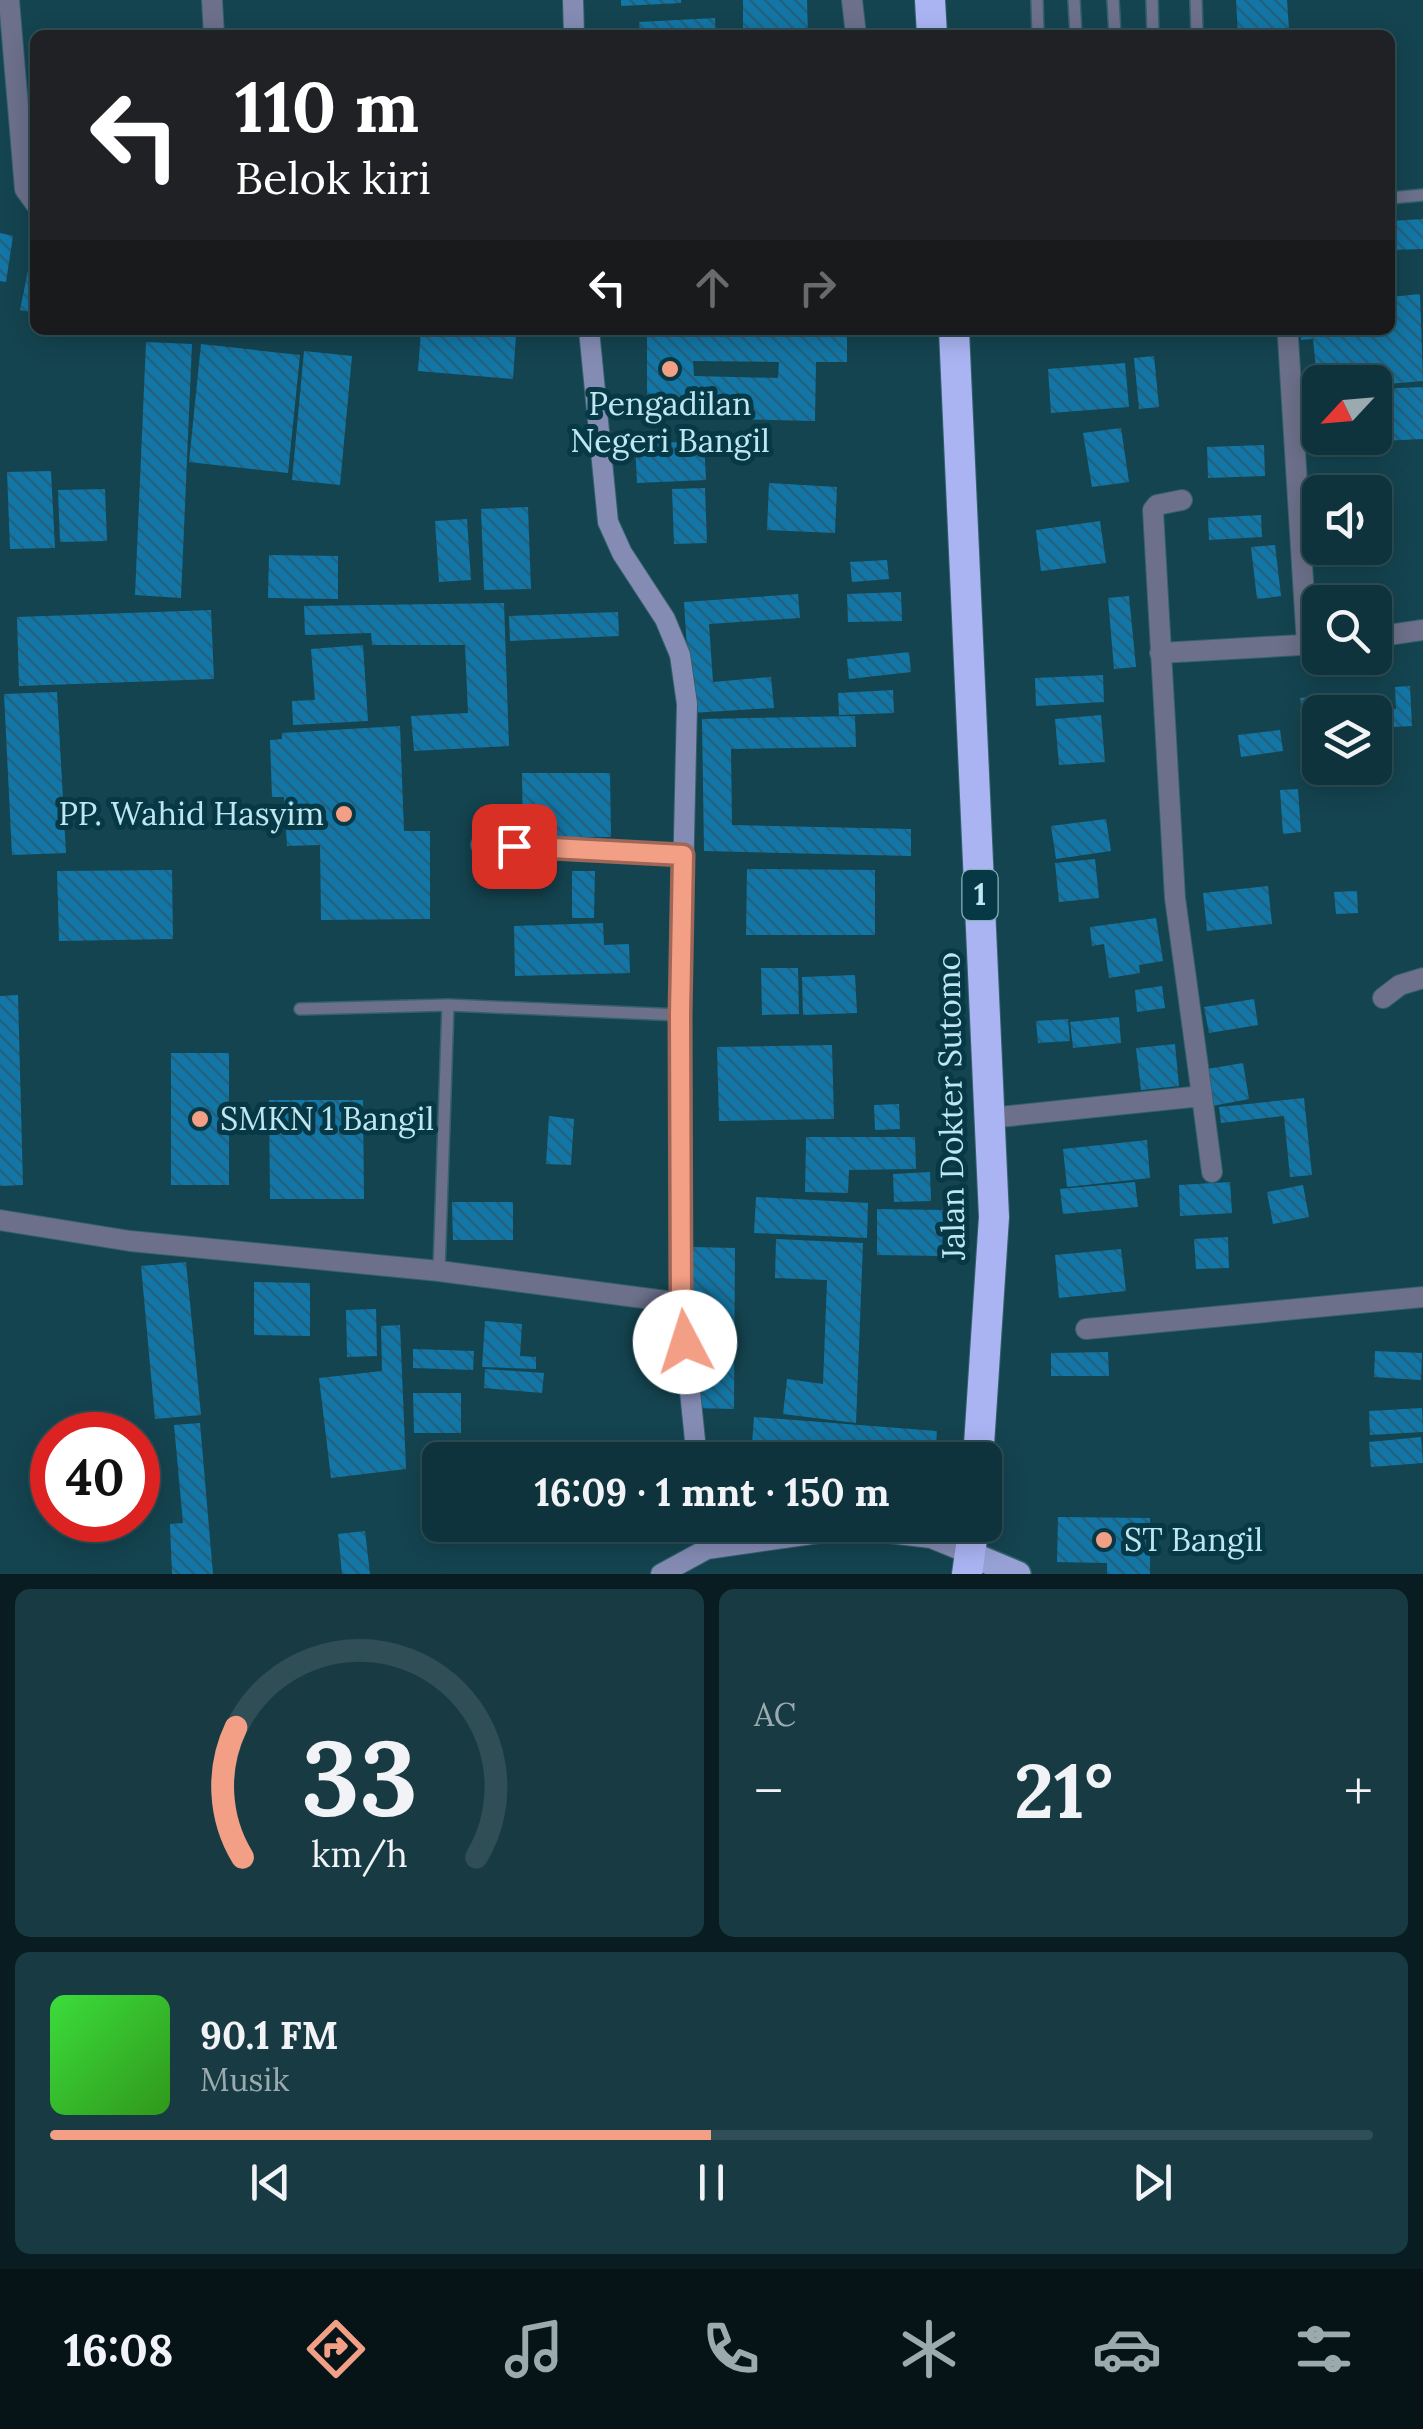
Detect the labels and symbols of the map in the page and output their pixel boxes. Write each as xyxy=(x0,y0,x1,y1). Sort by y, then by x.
marker: Pengadilan Negeri Bangil xyxy=(659,358,681,380)
north arrow xyxy=(1302,365,1392,455)
place label: Pengadilan Negeri Bangil xyxy=(570,383,770,461)
place label: PP. Wahid Hasyim xyxy=(58,793,324,834)
marker: PP. Wahid Hasyim xyxy=(333,803,355,825)
pin xyxy=(472,804,557,889)
road number: 1 xyxy=(962,870,998,920)
street label: Jalan Dokter Sutomo xyxy=(927,952,974,1261)
place label: SMKN 1 Bangil xyxy=(220,1098,434,1139)
marker: SMKN 1 Bangil xyxy=(189,1108,211,1130)
position arrow xyxy=(633,1290,737,1394)
speed limit sign: 40 xyxy=(30,1412,160,1542)
place label: ST Bangil xyxy=(1124,1519,1263,1560)
marker: ST Bangil xyxy=(1093,1529,1115,1551)

